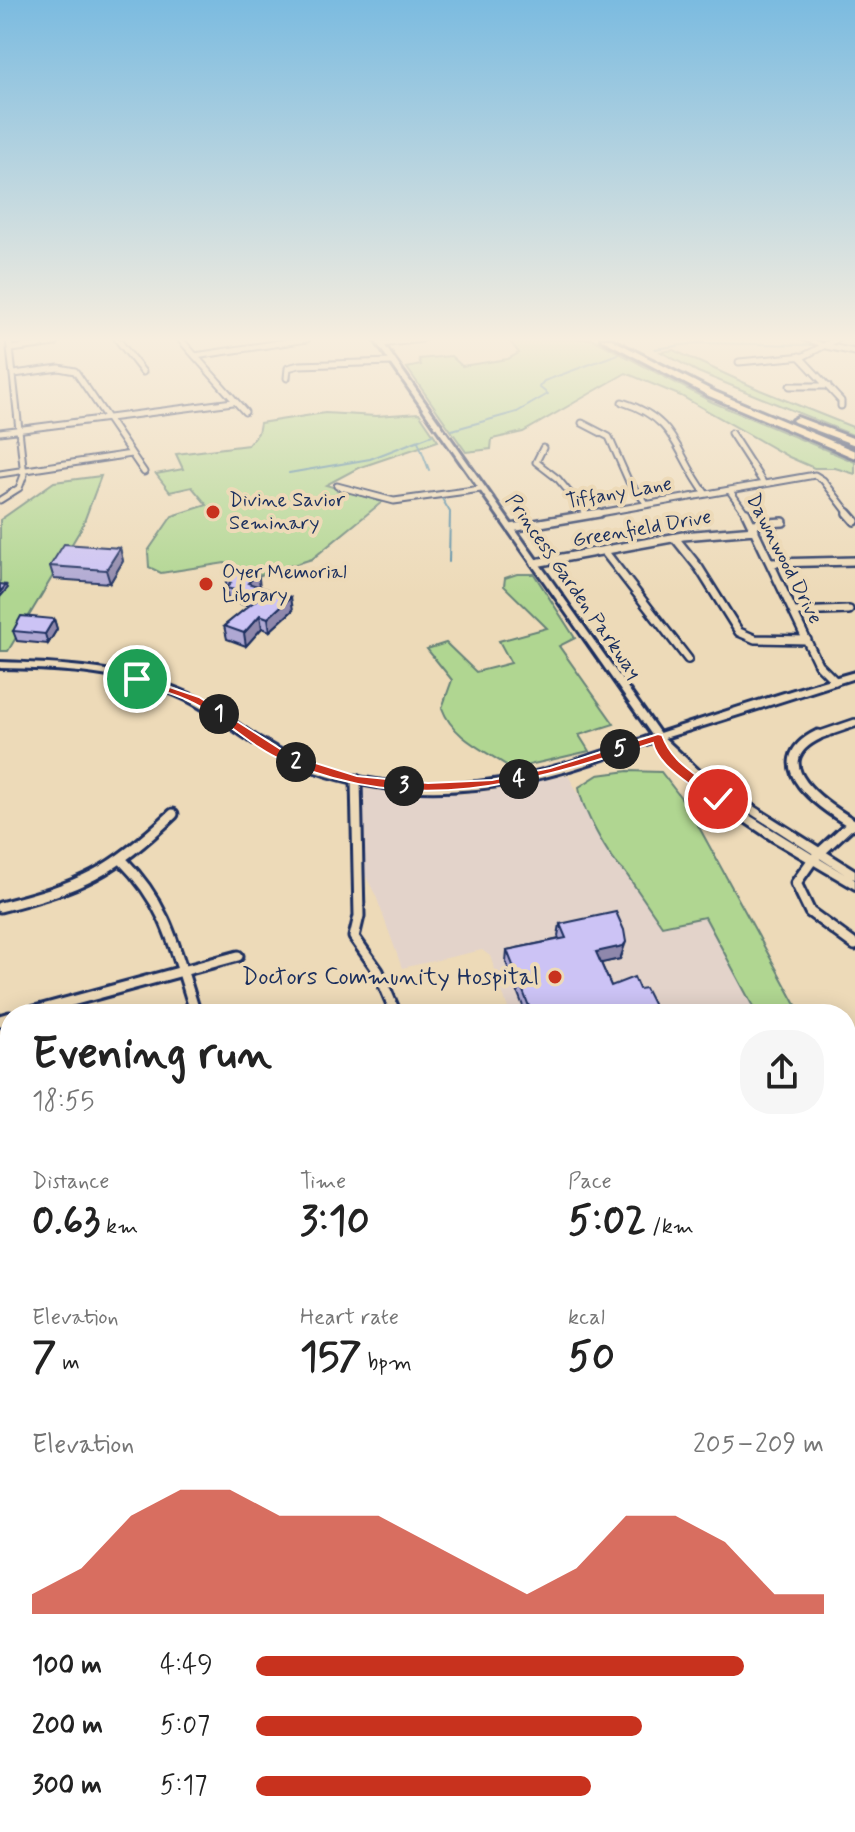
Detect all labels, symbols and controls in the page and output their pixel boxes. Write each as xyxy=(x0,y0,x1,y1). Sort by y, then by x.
street label: Tiffany Lane xyxy=(564,470,674,516)
place label: Divine Savior Seminary xyxy=(229,487,346,537)
street label: Princess Garden Parkway xyxy=(499,489,647,685)
street label: Dawnwood Drive xyxy=(739,489,829,629)
marker: Divine Savior Seminary xyxy=(204,503,222,521)
street label: Greenfield Drive xyxy=(570,504,714,554)
place label: Oyer Memorial Library xyxy=(222,559,347,609)
marker: Oyer Memorial Library xyxy=(197,575,215,593)
pin xyxy=(103,645,171,713)
icon: arrive xyxy=(115,657,159,701)
pin: 1 xyxy=(199,694,239,734)
text: 1 xyxy=(214,700,224,728)
pin: 5 xyxy=(600,729,640,769)
text: 5 xyxy=(613,735,627,763)
pin: 2 xyxy=(276,742,316,782)
text: 2 xyxy=(291,748,301,776)
pin: 4 xyxy=(499,759,539,799)
text: 4 xyxy=(513,765,525,793)
pin xyxy=(684,765,752,833)
pin: 3 xyxy=(384,766,424,806)
text: 3 xyxy=(399,772,409,800)
icon: check xyxy=(696,777,740,821)
place label: Doctors Community Hospital xyxy=(242,962,539,993)
marker: Doctors Community Hospital xyxy=(546,968,564,986)
text: Evening run xyxy=(32,1026,272,1084)
button: share xyxy=(740,1030,824,1114)
text: 18:55 xyxy=(32,1085,94,1119)
text: Distance xyxy=(32,1168,109,1196)
text: Time xyxy=(300,1168,346,1196)
text: Pace xyxy=(568,1168,612,1196)
text: 0.63 xyxy=(32,1196,100,1248)
text: 3:10 xyxy=(300,1196,370,1248)
text: 5:02 xyxy=(568,1196,646,1248)
text: km xyxy=(100,1213,138,1241)
text: /km xyxy=(646,1213,694,1241)
text: Elevation xyxy=(32,1304,119,1332)
text: Heart rate xyxy=(300,1304,399,1332)
text: kcal xyxy=(568,1304,605,1332)
text: 7 xyxy=(32,1332,56,1384)
text: 157 xyxy=(300,1332,362,1384)
text: 50 xyxy=(568,1332,615,1384)
text: m xyxy=(56,1349,80,1377)
text: bpm xyxy=(362,1349,412,1377)
text: Elevation xyxy=(32,1428,134,1462)
text: 205–209 m xyxy=(693,1428,824,1462)
text: 100 m xyxy=(32,1649,102,1683)
text: 4:49 xyxy=(160,1649,213,1683)
text: 200 m xyxy=(32,1709,103,1743)
text: 5:07 xyxy=(160,1709,210,1743)
text: 300 m xyxy=(32,1769,102,1803)
text: 5:17 xyxy=(160,1769,207,1803)

